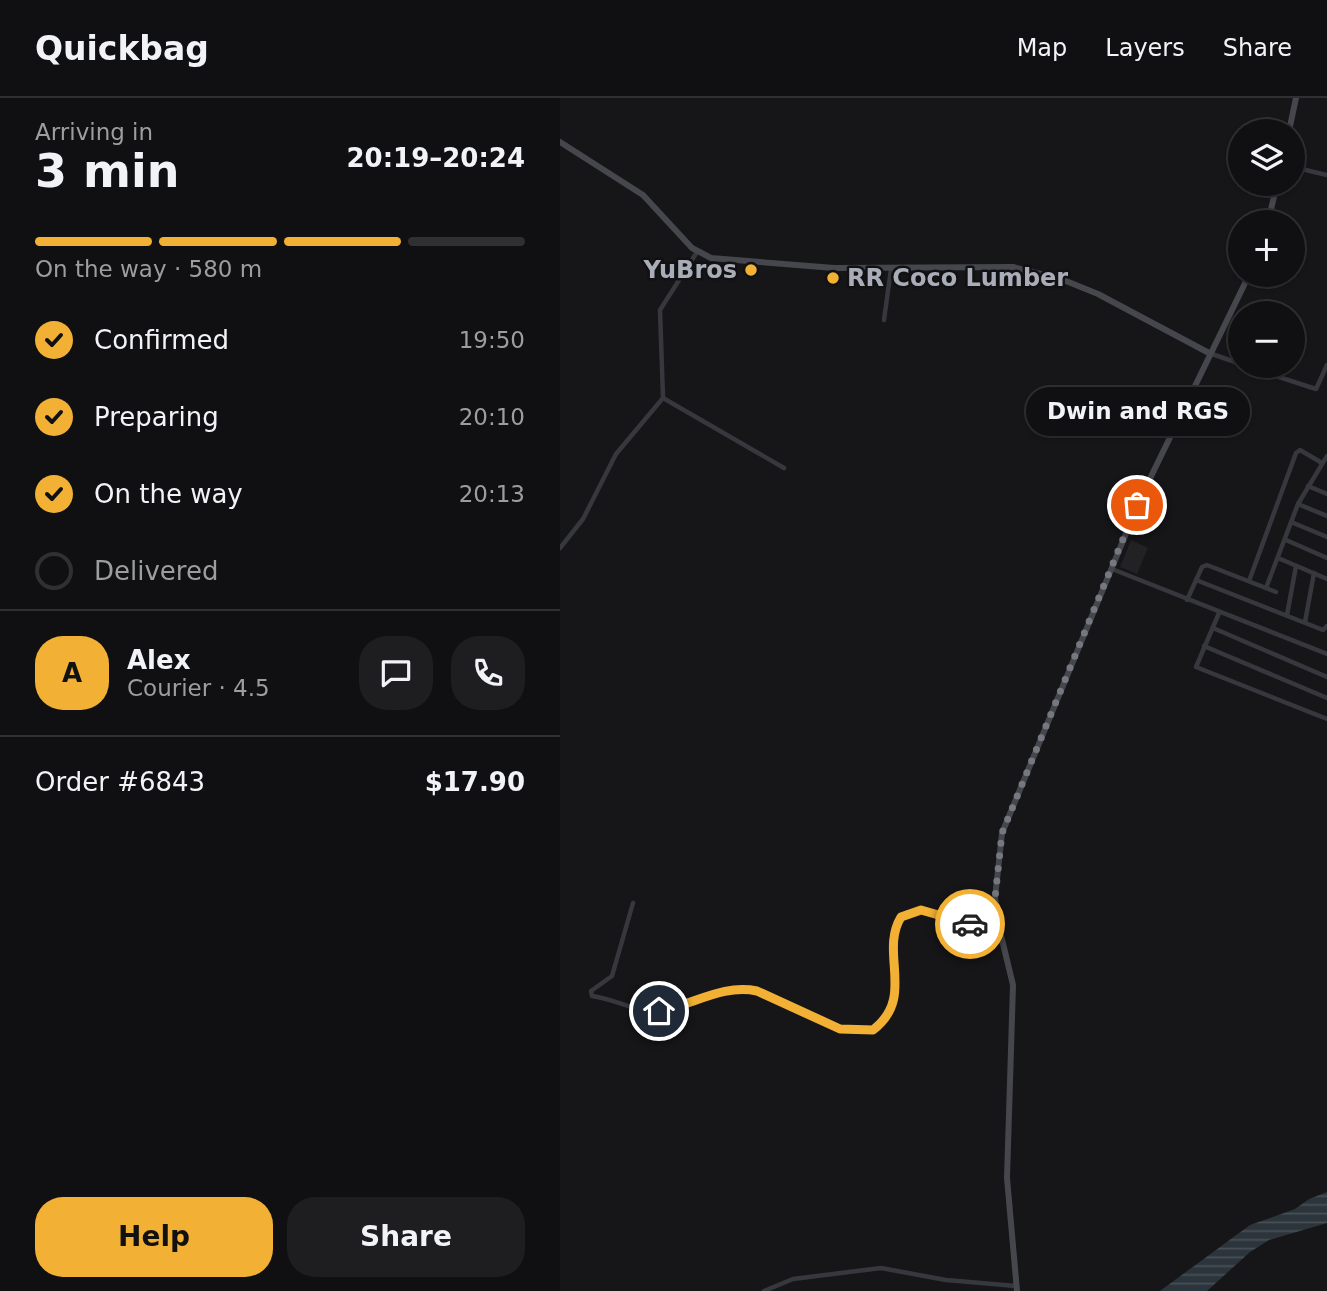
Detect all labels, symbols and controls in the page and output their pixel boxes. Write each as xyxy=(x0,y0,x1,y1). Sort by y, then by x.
text: Quickbag xyxy=(35,29,209,68)
text: Map xyxy=(1017,34,1067,62)
text: Layers xyxy=(1105,34,1185,62)
text: Share xyxy=(1223,34,1292,62)
text: Arriving in xyxy=(35,119,153,145)
map controls xyxy=(1228,119,1305,378)
button: layers xyxy=(1228,119,1305,196)
text: 20:19–20:24 xyxy=(346,143,525,173)
text: 3 min xyxy=(35,144,179,198)
button: + xyxy=(1228,210,1305,287)
text: On the way · 580 m xyxy=(35,256,262,282)
place label: YuBros xyxy=(642,256,737,284)
marker: YuBros xyxy=(743,262,759,278)
place label: RR Coco Lumber xyxy=(847,264,1068,292)
marker: RR Coco Lumber xyxy=(825,270,841,286)
button: − xyxy=(1228,301,1305,378)
icon: check xyxy=(35,321,73,359)
text: Confirmed xyxy=(94,325,229,355)
text: 19:50 xyxy=(459,327,525,353)
callout: Dwin and RGS xyxy=(1025,386,1249,435)
icon: check xyxy=(35,398,73,436)
text: Dwin and RGS xyxy=(1047,398,1229,424)
text: Preparing xyxy=(94,402,219,432)
text: 20:10 xyxy=(459,404,525,430)
icon: check xyxy=(35,475,73,513)
pin xyxy=(1107,475,1167,535)
text: On the way xyxy=(94,479,243,509)
text: 20:13 xyxy=(459,481,525,507)
icon: bag xyxy=(1118,486,1156,524)
text: Delivered xyxy=(94,556,218,586)
button: chat xyxy=(359,636,433,710)
button: phone xyxy=(451,636,525,710)
text: Alex xyxy=(127,645,190,675)
text: A xyxy=(62,658,82,688)
text: Courier · 4.5 xyxy=(127,675,270,701)
text: Order #6843 xyxy=(35,767,205,797)
text: $17.90 xyxy=(425,767,525,797)
courier xyxy=(935,889,1005,959)
icon: car xyxy=(951,905,989,943)
pin xyxy=(629,981,689,1041)
icon: home xyxy=(640,992,678,1030)
button: Help xyxy=(35,1197,273,1277)
button: Share xyxy=(287,1197,525,1277)

